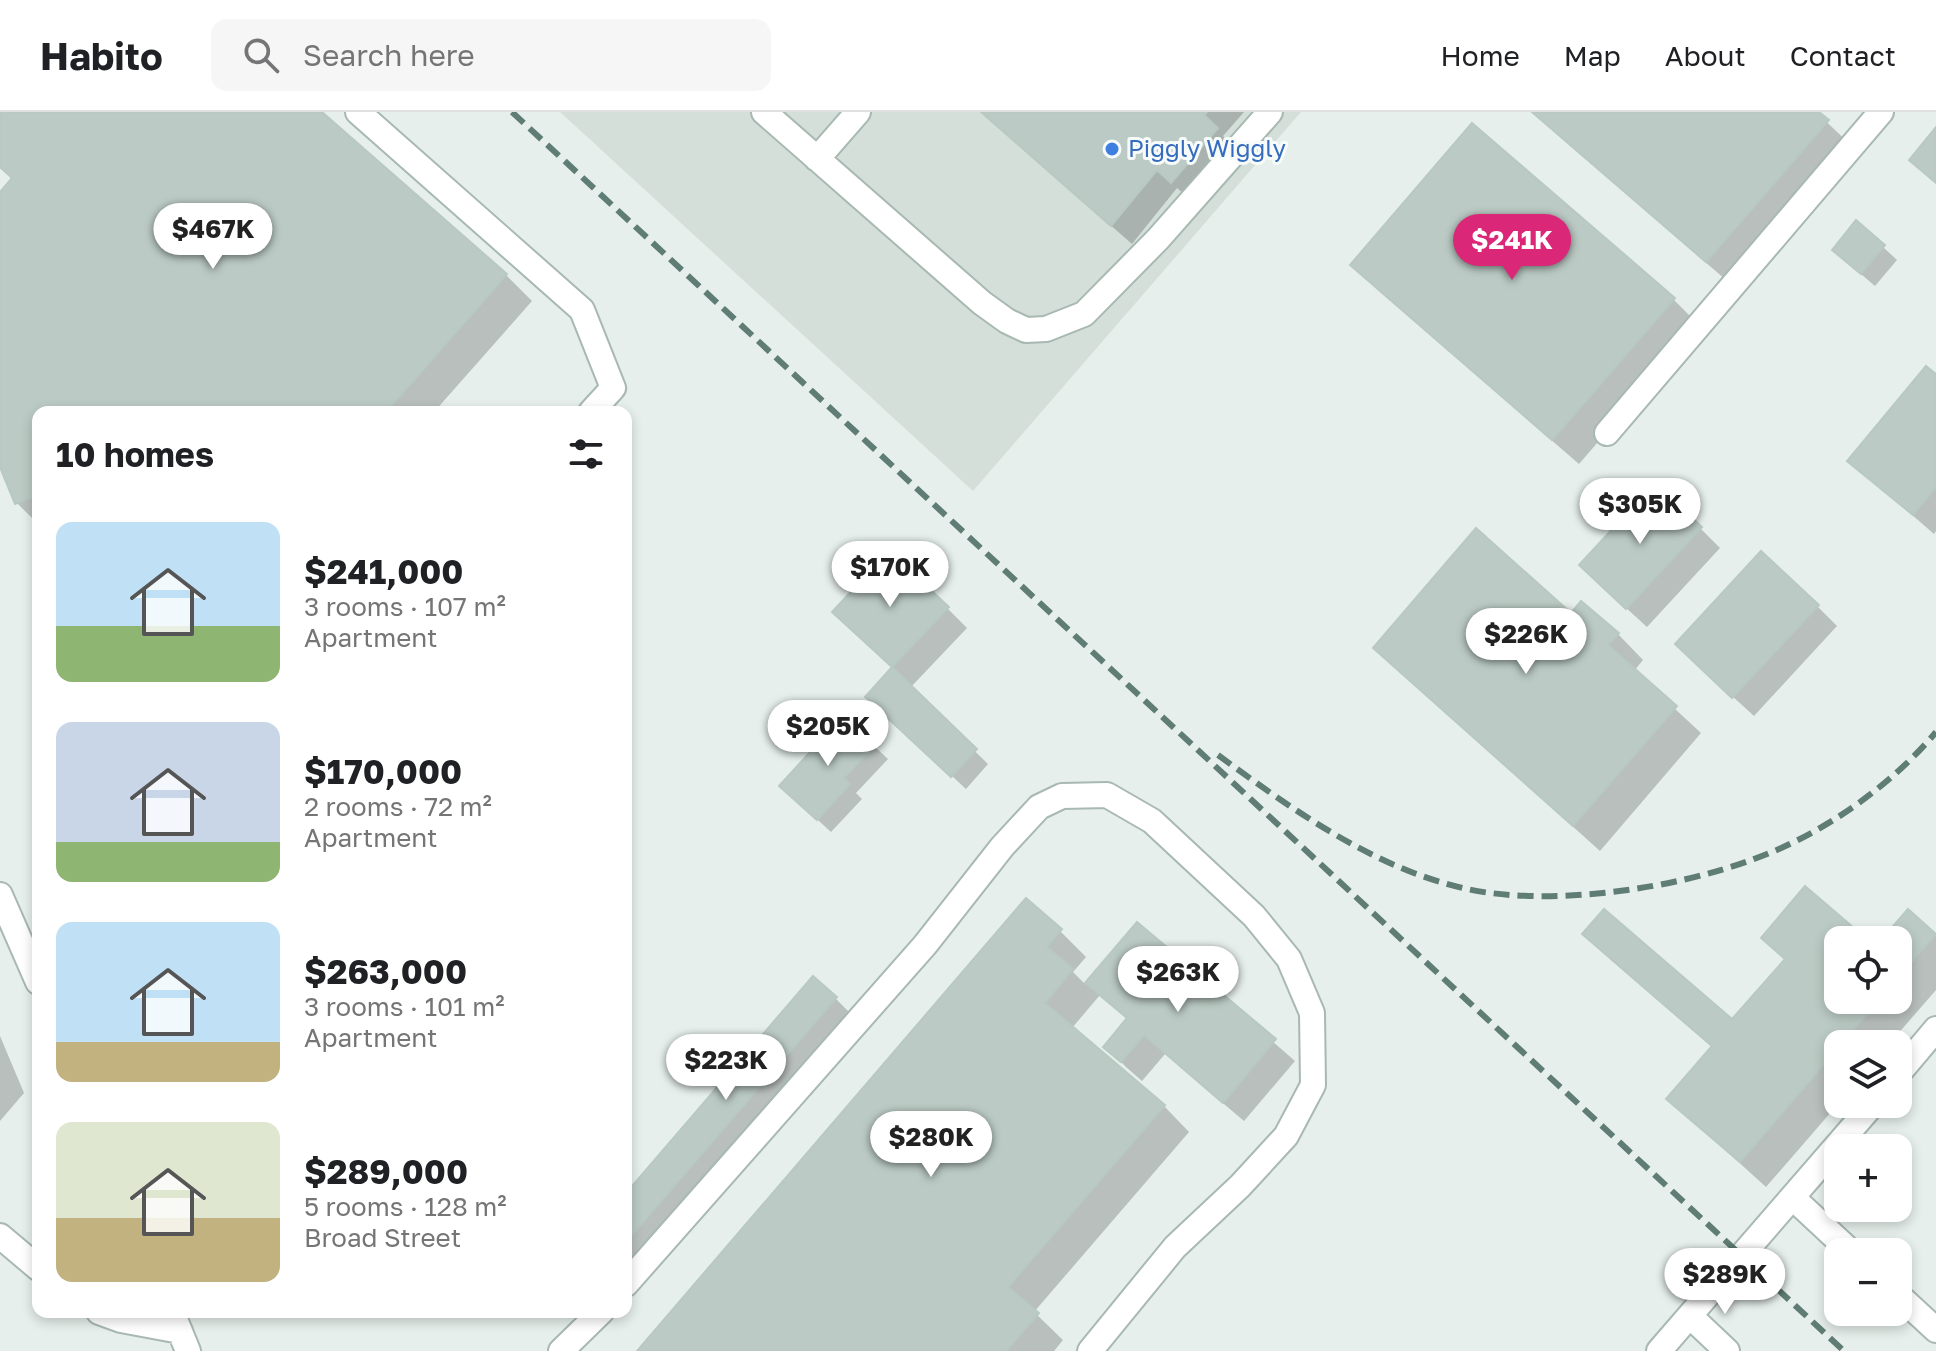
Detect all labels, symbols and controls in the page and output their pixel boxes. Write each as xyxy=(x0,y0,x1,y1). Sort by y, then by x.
search box xyxy=(211,19,771,91)
text: Habito xyxy=(40,33,163,78)
icon: search xyxy=(239,33,283,77)
text: Search here xyxy=(303,37,475,73)
text: Home xyxy=(1441,39,1520,72)
text: Map xyxy=(1564,39,1621,72)
text: About xyxy=(1665,39,1746,72)
text: Contact xyxy=(1790,39,1896,72)
place label: Piggly Wiggly xyxy=(1128,133,1286,162)
marker: Piggly Wiggly xyxy=(1103,140,1121,158)
pin: $467K xyxy=(157,203,269,271)
text: $467K xyxy=(171,213,255,244)
pin: $241K xyxy=(1456,214,1568,282)
text: $241K xyxy=(1471,224,1553,255)
icon: filters xyxy=(564,432,608,476)
text: 10 homes xyxy=(56,434,214,474)
pin: $305K xyxy=(1584,478,1696,546)
text: $305K xyxy=(1598,488,1682,519)
pin: $170K xyxy=(834,541,946,609)
text: $241,000 xyxy=(304,551,463,591)
text: $170K xyxy=(850,551,930,582)
icon: home xyxy=(120,554,216,650)
text: 3 rooms · 107 m² xyxy=(304,591,506,622)
pin: $226K xyxy=(1470,608,1582,676)
text: $226K xyxy=(1484,618,1568,649)
text: Apartment xyxy=(304,622,437,653)
pin: $205K xyxy=(772,700,884,768)
text: $205K xyxy=(786,710,870,741)
text: $170,000 xyxy=(304,751,462,791)
icon: home xyxy=(120,754,216,850)
text: 2 rooms · 72 m² xyxy=(304,791,492,822)
text: Apartment xyxy=(304,822,437,853)
map controls xyxy=(1824,926,1912,1326)
button: locate xyxy=(1824,926,1912,1014)
pin: $263K xyxy=(1122,946,1234,1014)
text: $263,000 xyxy=(304,951,467,991)
icon: home xyxy=(120,954,216,1050)
text: $263K xyxy=(1136,956,1220,987)
text: 3 rooms · 101 m² xyxy=(304,991,505,1022)
text: Apartment xyxy=(304,1022,437,1053)
button: layers xyxy=(1824,1030,1912,1118)
pin: $223K xyxy=(670,1034,782,1102)
text: $223K xyxy=(684,1044,768,1075)
pin: $280K xyxy=(875,1111,987,1179)
text: $280K xyxy=(888,1121,974,1152)
button: + xyxy=(1824,1134,1912,1222)
text: $289,000 xyxy=(304,1151,468,1191)
icon: home xyxy=(120,1154,216,1250)
text: 5 rooms · 128 m² xyxy=(304,1191,507,1222)
text: Broad Street xyxy=(304,1222,461,1253)
button: − xyxy=(1824,1238,1912,1326)
pin: $289K xyxy=(1669,1248,1781,1316)
text: $289K xyxy=(1682,1258,1768,1289)

